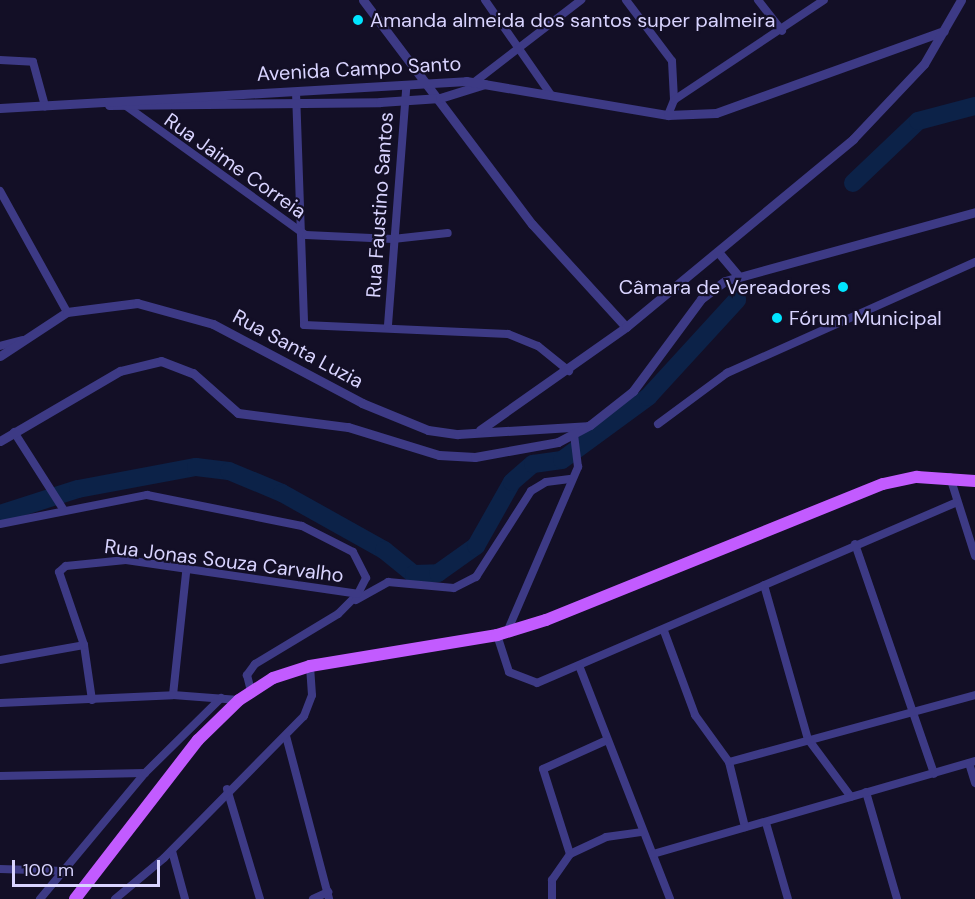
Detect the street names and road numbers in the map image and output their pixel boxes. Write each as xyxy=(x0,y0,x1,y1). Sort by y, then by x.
street label: Avenida Campo Santo xyxy=(256,52,462,86)
street label: Rua Jaime Correia xyxy=(160,108,310,224)
street label: Rua Faustino Santos xyxy=(362,111,398,299)
street label: Rua Santa Luzia xyxy=(229,305,367,393)
street label: Rua Jonas Souza Carvalho xyxy=(103,534,345,588)

